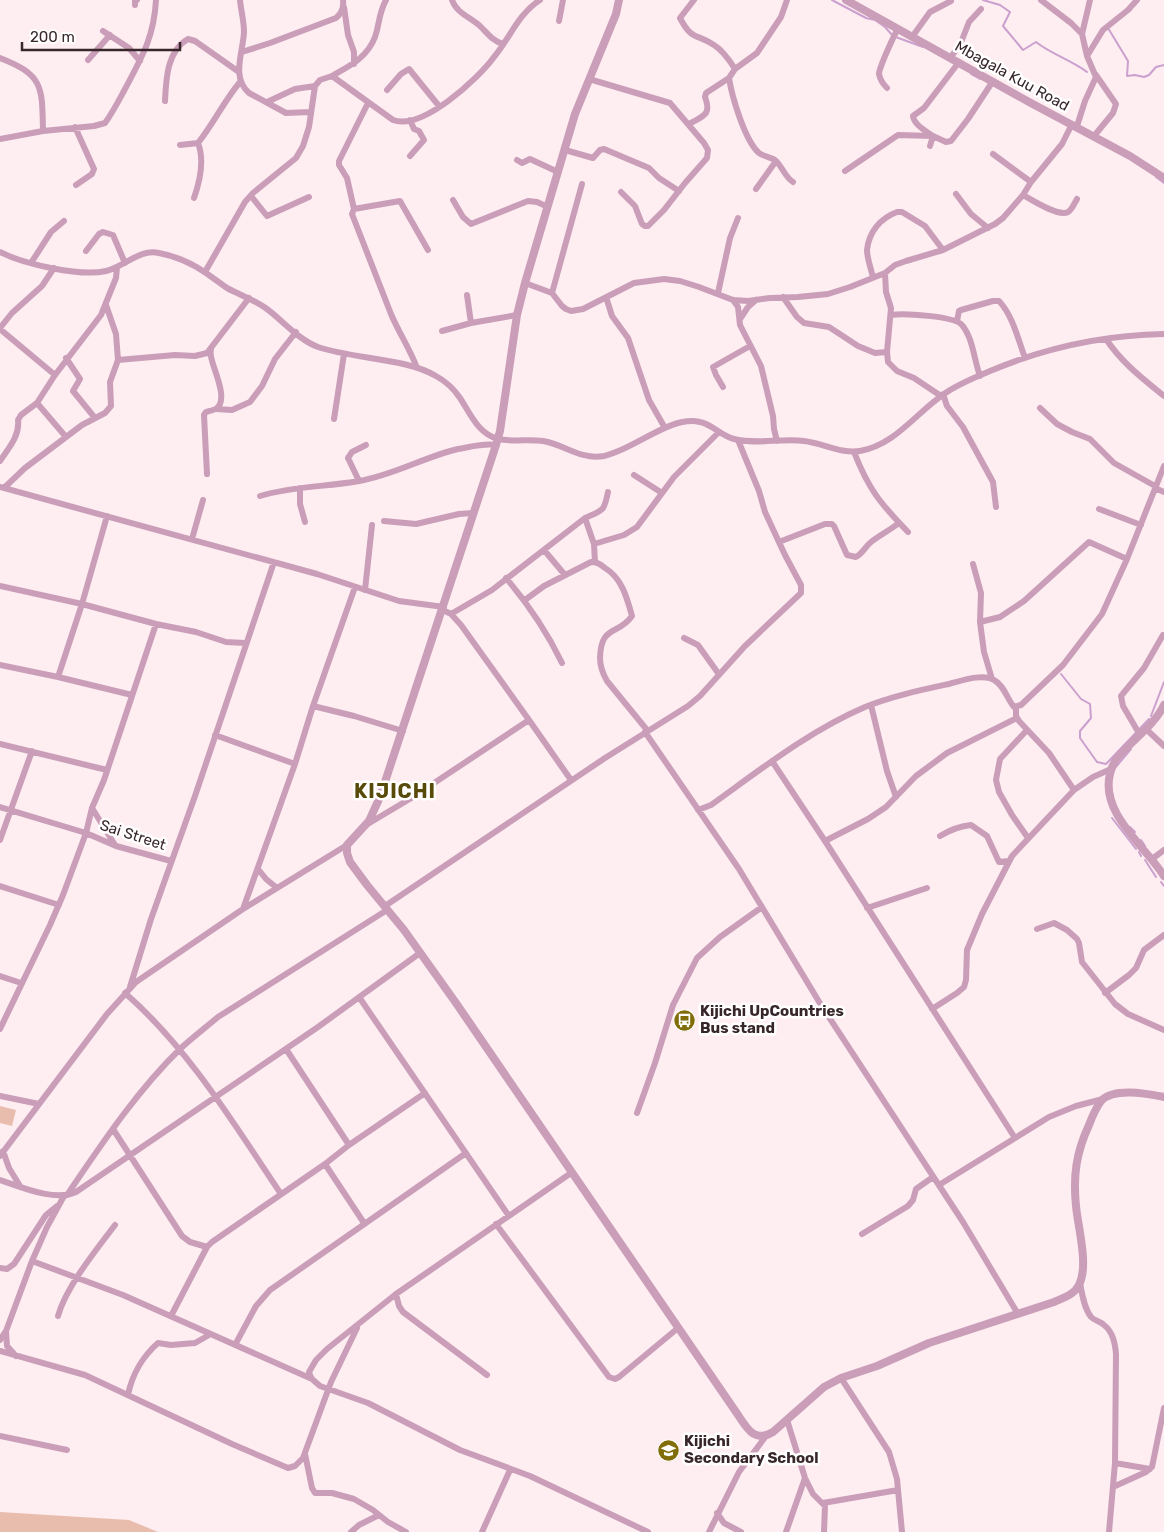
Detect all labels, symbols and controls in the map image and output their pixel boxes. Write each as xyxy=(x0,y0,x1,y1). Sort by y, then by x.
scale bar xyxy=(22,20,180,52)
text: 200 m xyxy=(30,28,75,46)
street label: Mbagala Kuu Road xyxy=(952,37,1072,115)
district label: KIJICHI xyxy=(354,779,436,803)
street label: Sai Street xyxy=(98,816,168,854)
place label: Kijichi UpCountries Bus stand xyxy=(700,1002,844,1037)
bus stop icon: Kijichi UpCountries Bus stand xyxy=(672,1008,696,1032)
place label: Kijichi Secondary School xyxy=(684,1432,819,1467)
school or university icon: Kijichi Secondary School xyxy=(656,1438,680,1462)

